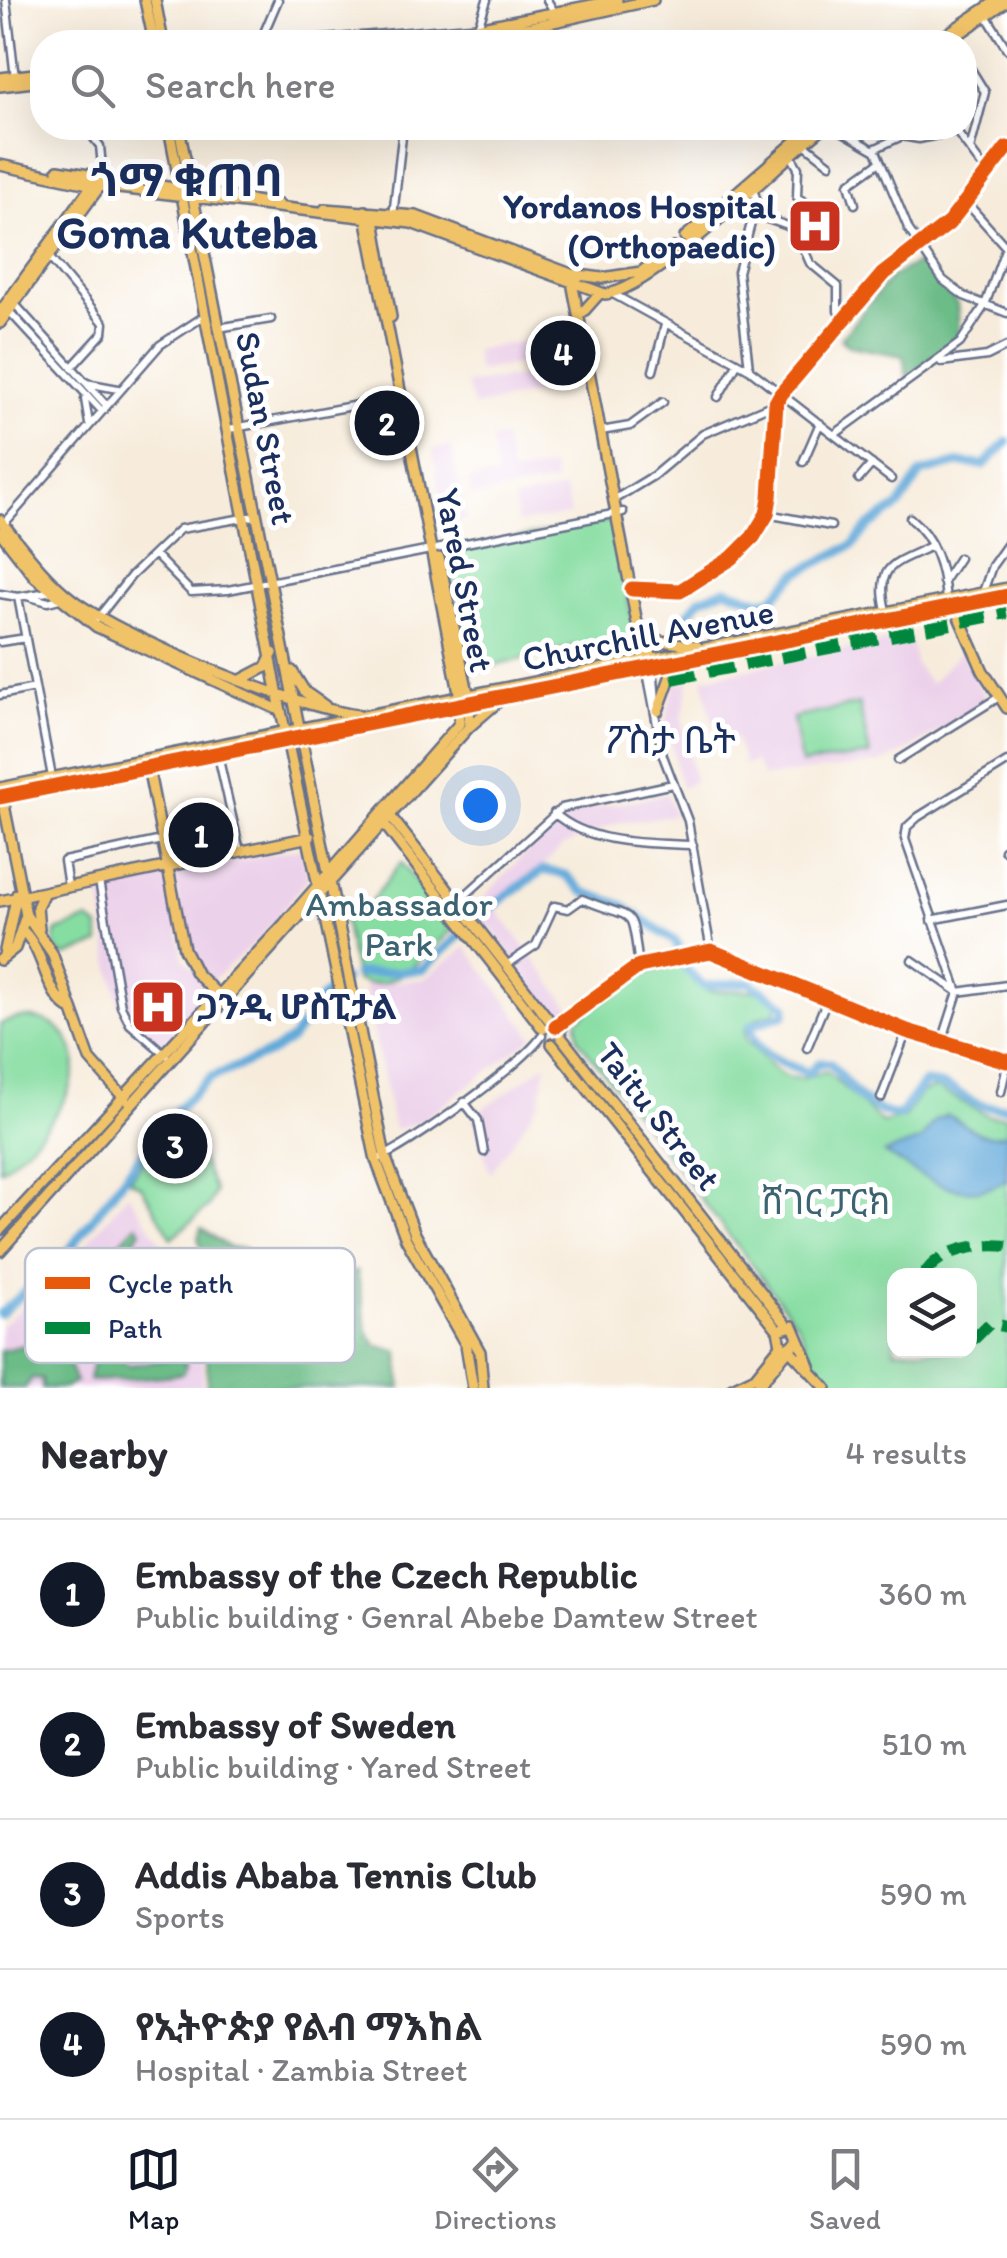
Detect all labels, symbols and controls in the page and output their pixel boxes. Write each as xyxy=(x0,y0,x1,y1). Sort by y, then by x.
search box xyxy=(30,30,977,140)
icon: search xyxy=(65,58,120,113)
text: Search here xyxy=(145,62,336,108)
district label: ጎማ ቁጠባ Goma Kuteba xyxy=(56,153,318,259)
place label: Yordanos Hospital (Orthopaedic) xyxy=(503,185,776,267)
hospital icon: Yordanos Hospital (Orthopaedic) xyxy=(785,196,845,256)
pin: 4 xyxy=(530,316,596,390)
street label: Sudan Street xyxy=(227,328,305,528)
pin: 2 xyxy=(354,386,420,460)
street label: Yared Street xyxy=(427,485,503,675)
street label: Churchill Avenue xyxy=(519,590,777,680)
district label: ፖስታ ቤት xyxy=(606,717,736,763)
your location xyxy=(455,780,506,831)
pin: 1 xyxy=(168,798,234,872)
park label: Ambassador Park xyxy=(305,883,493,965)
hospital icon: ጋንዲ ሆስፒታል xyxy=(128,977,188,1037)
place label: ጋንዲ ሆስፒታል xyxy=(197,986,397,1028)
street label: Taitu Street xyxy=(588,1033,730,1199)
pin: 3 xyxy=(142,1108,208,1184)
park label: ሸገር ፓርክ xyxy=(762,1181,890,1223)
legend xyxy=(25,1248,355,1363)
text: Cycle path xyxy=(108,1266,233,1300)
map controls xyxy=(887,1268,977,1358)
button: layers xyxy=(887,1268,977,1358)
text: Path xyxy=(108,1311,162,1345)
text: Nearby xyxy=(40,1428,167,1479)
text: 4 results xyxy=(846,1434,967,1472)
text: Embassy of the Czech Republic xyxy=(135,1552,638,1598)
text: 1 xyxy=(65,1575,80,1613)
text: 360 m xyxy=(879,1575,967,1613)
text: Public building · Genral Abebe Damtew Street xyxy=(135,1598,757,1636)
text: Embassy of Sweden xyxy=(135,1702,456,1748)
text: 2 xyxy=(64,1725,81,1763)
text: 510 m xyxy=(882,1725,967,1763)
text: Public building · Yared Street xyxy=(135,1748,531,1786)
text: Addis Ababa Tennis Club xyxy=(135,1852,537,1898)
text: 3 xyxy=(64,1875,81,1913)
text: 590 m xyxy=(880,1875,967,1913)
text: Sports xyxy=(135,1898,225,1936)
text: የኢትዮጵያ የልብ ማእከል xyxy=(135,2004,482,2050)
text: 4 xyxy=(63,2025,82,2063)
text: 590 m xyxy=(880,2025,967,2063)
text: Hospital · Zambia Street xyxy=(135,2051,467,2089)
tab: Map xyxy=(126,2142,181,2236)
tab: Directions xyxy=(434,2142,557,2236)
tab: Saved xyxy=(809,2142,881,2236)

